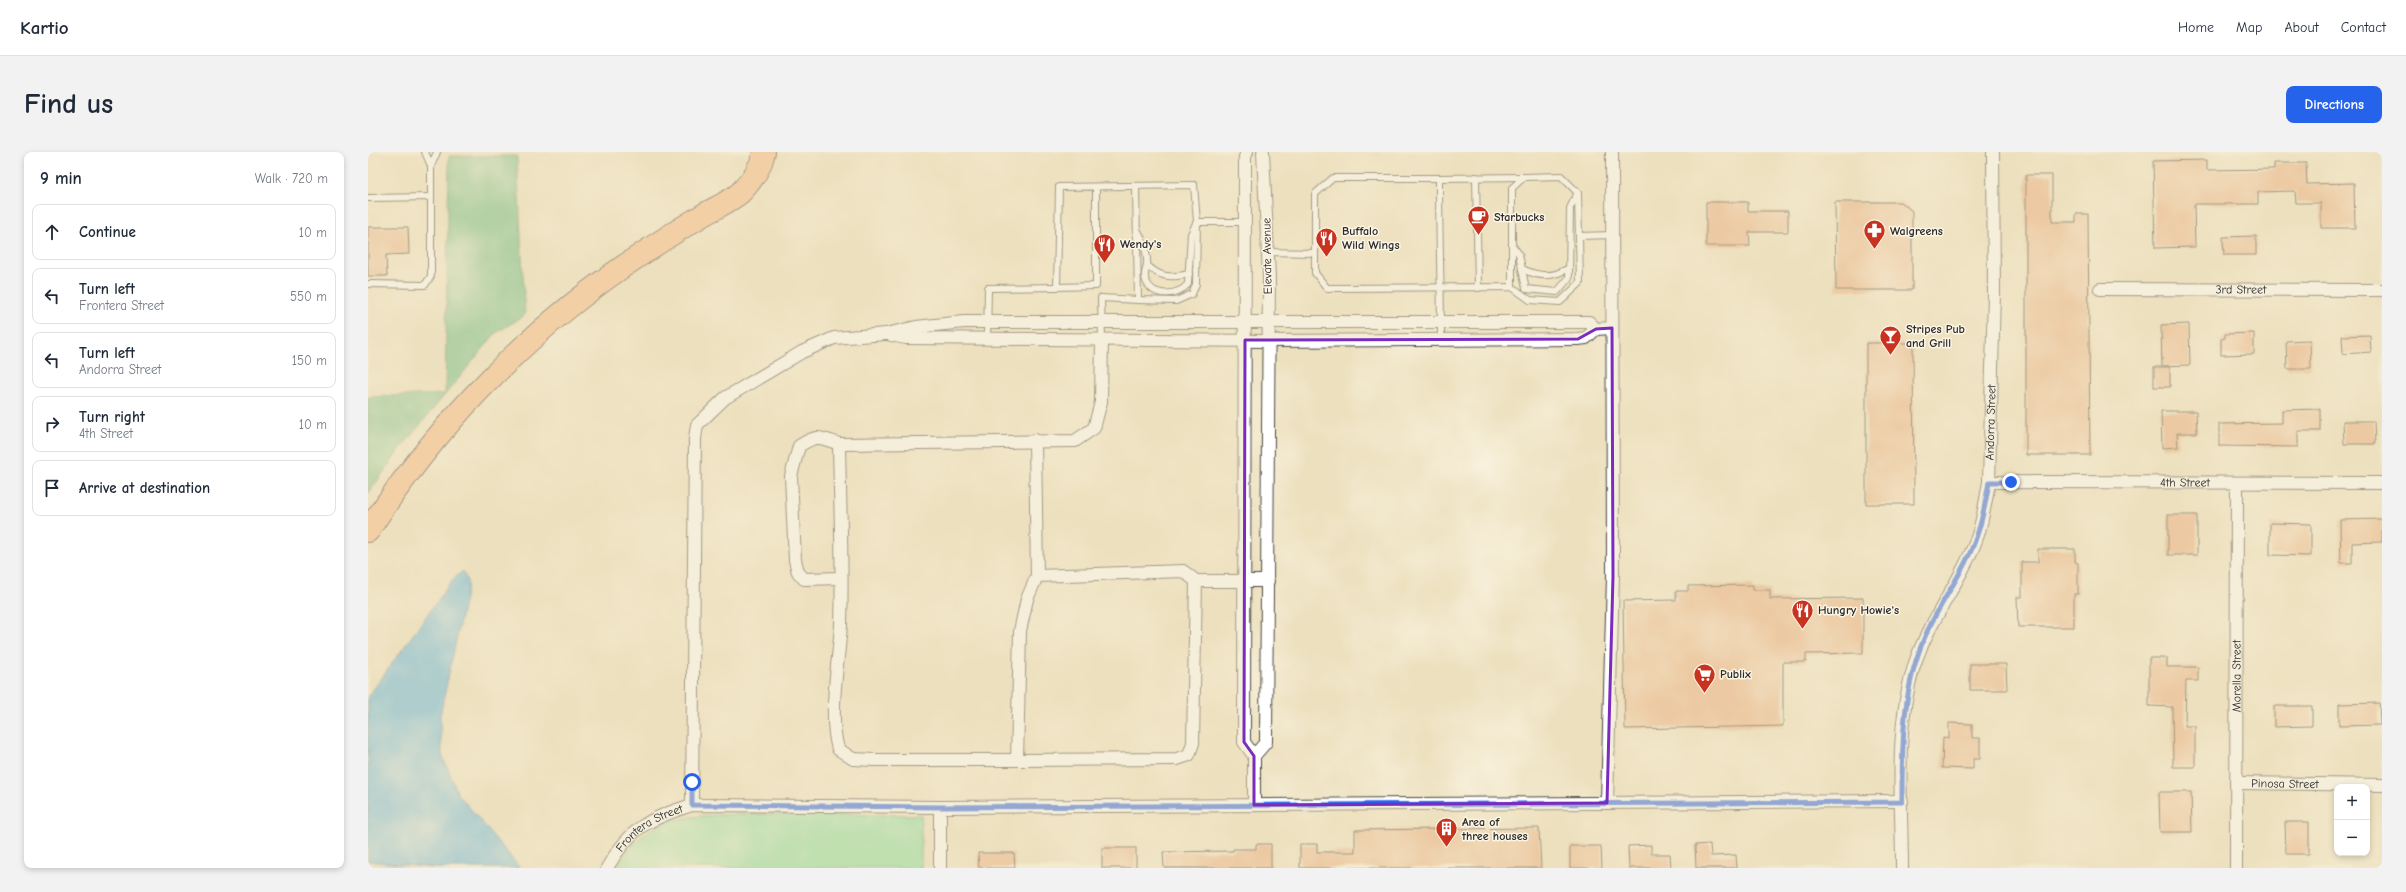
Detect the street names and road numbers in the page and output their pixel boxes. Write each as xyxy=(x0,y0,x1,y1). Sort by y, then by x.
street label: Elevate Avenue xyxy=(1259,218,1275,294)
street label: 3rd Street xyxy=(2215,282,2267,297)
street label: Andorra Street xyxy=(1983,384,1999,461)
street label: 4th Street xyxy=(2160,475,2210,490)
street label: Morella Street xyxy=(2229,639,2244,712)
street label: Pinosa Street xyxy=(2251,776,2319,791)
street label: Frontera Street xyxy=(613,801,685,855)

